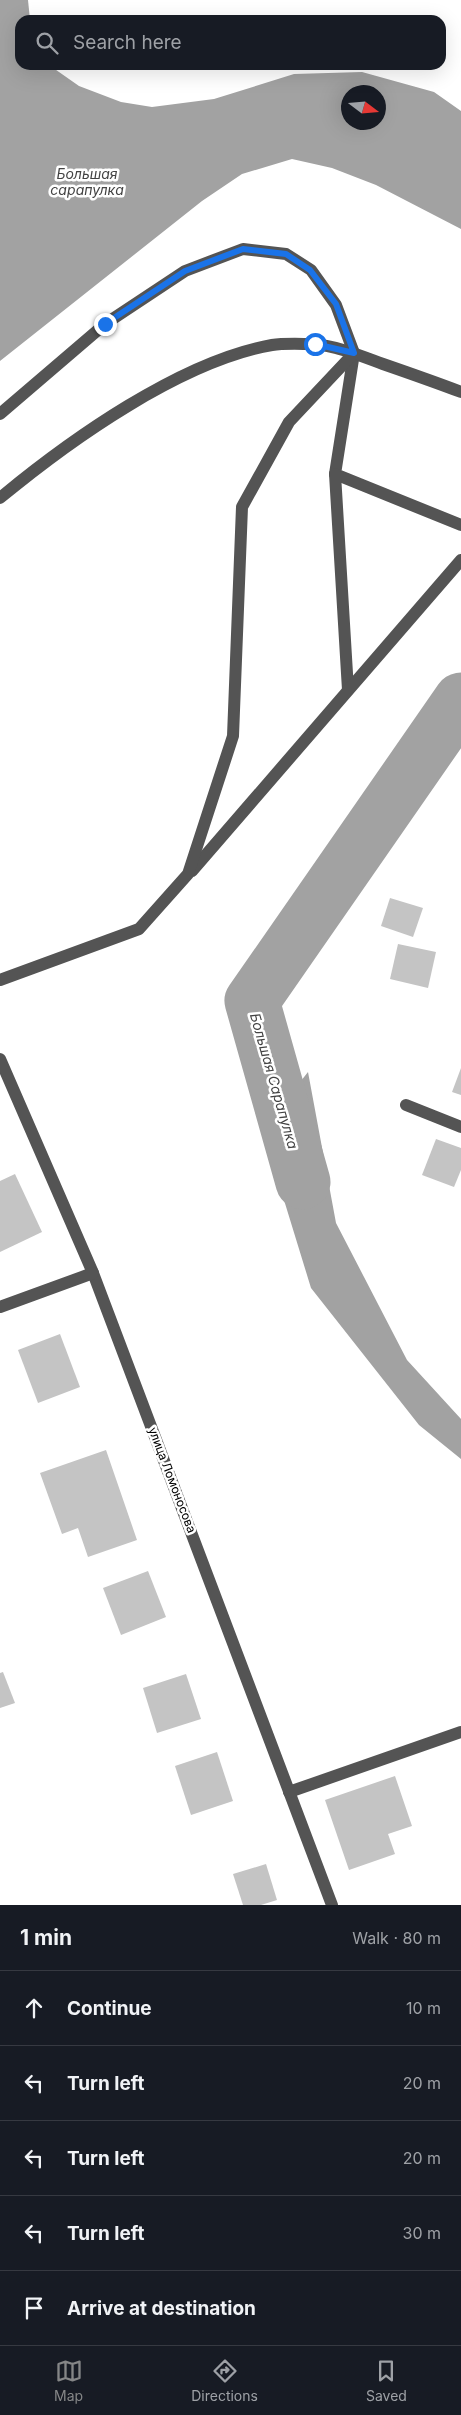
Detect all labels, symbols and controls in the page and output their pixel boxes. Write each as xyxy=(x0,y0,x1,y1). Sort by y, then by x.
search box xyxy=(15,15,446,70)
icon: search xyxy=(33,29,61,57)
text: Search here xyxy=(73,31,182,54)
north arrow xyxy=(341,85,386,130)
water label: Большая сарапулка xyxy=(50,165,124,198)
route end xyxy=(94,313,117,336)
route start xyxy=(304,333,327,356)
water label: Большая Сарапулка xyxy=(247,1011,302,1151)
street label: улица Ломоносова xyxy=(145,1425,200,1535)
text: 1 min xyxy=(20,1925,72,1950)
text: Walk · 80 m xyxy=(352,1928,441,1948)
icon: ahead xyxy=(20,1994,48,2022)
text: Continue xyxy=(67,1997,152,2020)
text: 10 m xyxy=(406,1998,441,2018)
icon: left xyxy=(20,2069,48,2097)
text: Turn left xyxy=(67,2072,145,2095)
text: 20 m xyxy=(403,2073,441,2093)
icon: left xyxy=(20,2144,48,2172)
text: Turn left xyxy=(67,2147,145,2170)
text: 20 m xyxy=(403,2148,441,2168)
icon: left xyxy=(20,2219,48,2247)
text: Turn left xyxy=(67,2222,145,2245)
text: 30 m xyxy=(403,2223,441,2243)
icon: arrive xyxy=(20,2294,48,2322)
text: Arrive at destination xyxy=(67,2297,256,2320)
tab: Map xyxy=(54,2357,83,2404)
tab: Directions xyxy=(191,2357,258,2404)
tab: Saved xyxy=(366,2357,407,2404)

